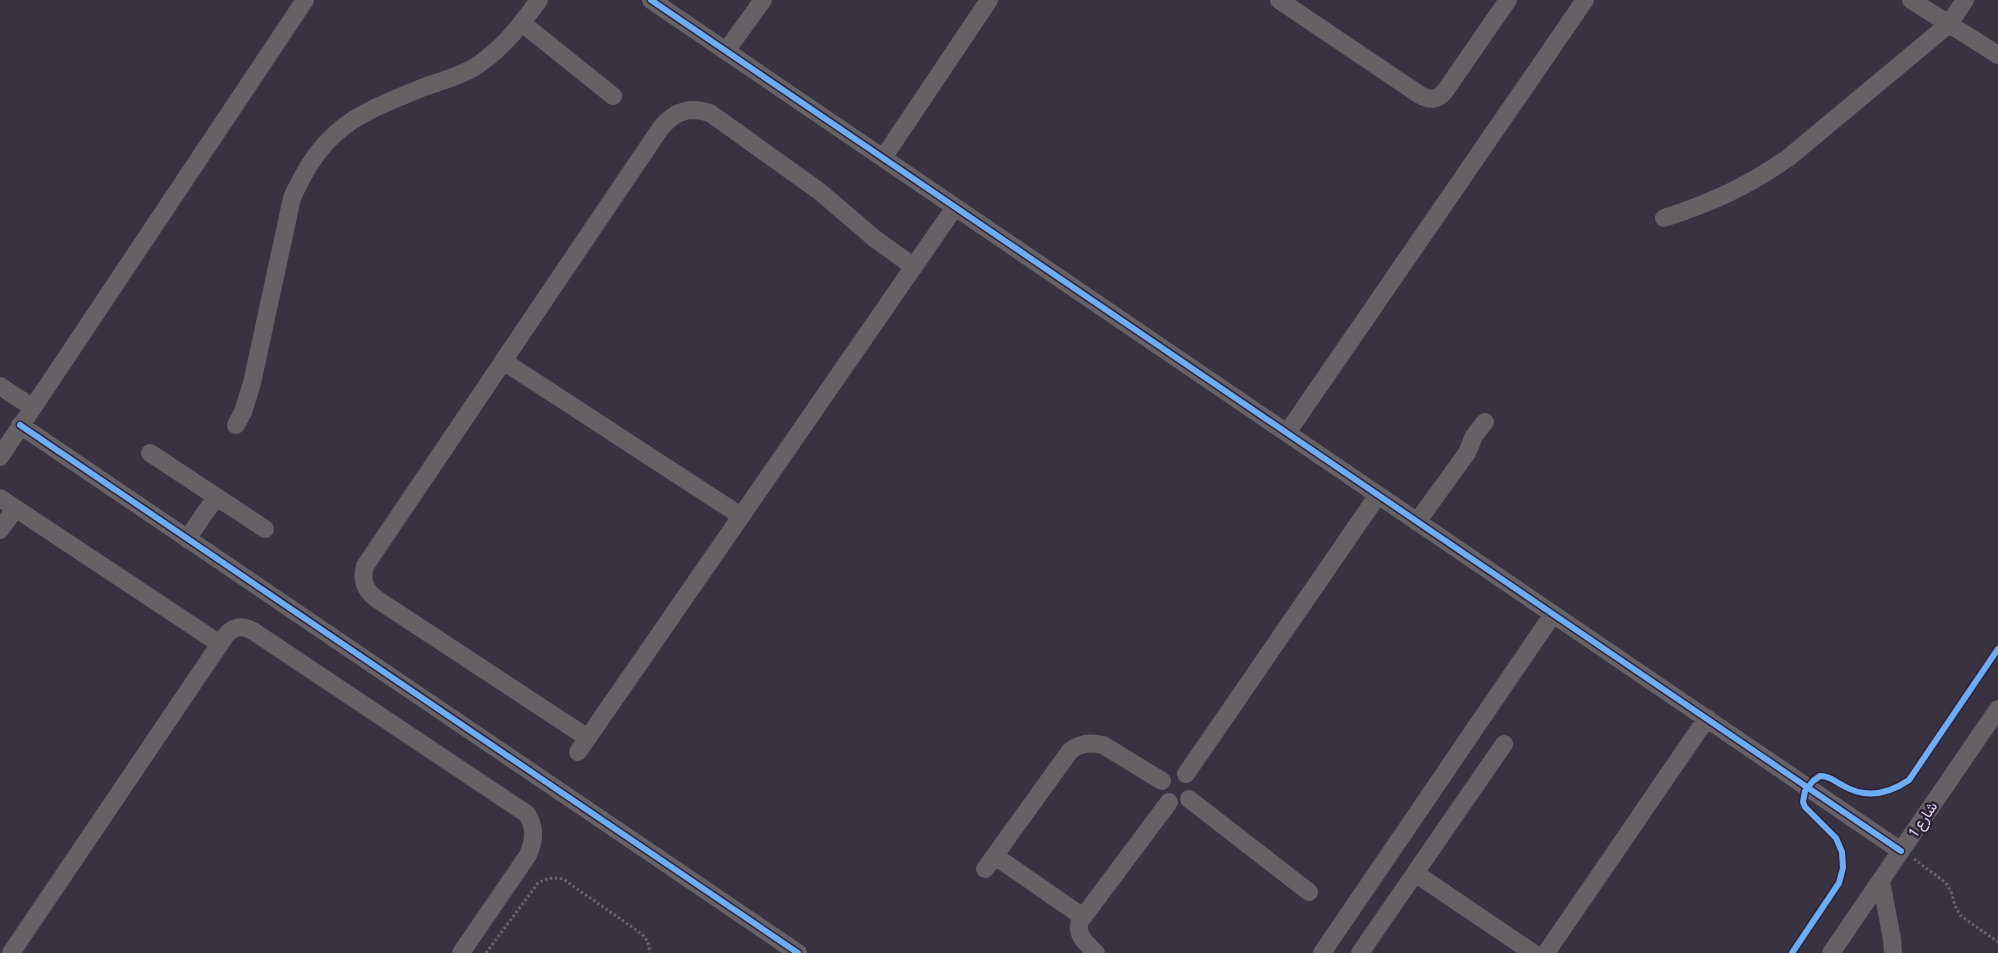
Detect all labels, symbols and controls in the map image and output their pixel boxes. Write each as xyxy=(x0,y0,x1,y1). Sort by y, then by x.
street label: شارع 1 xyxy=(1905,798,1943,841)

